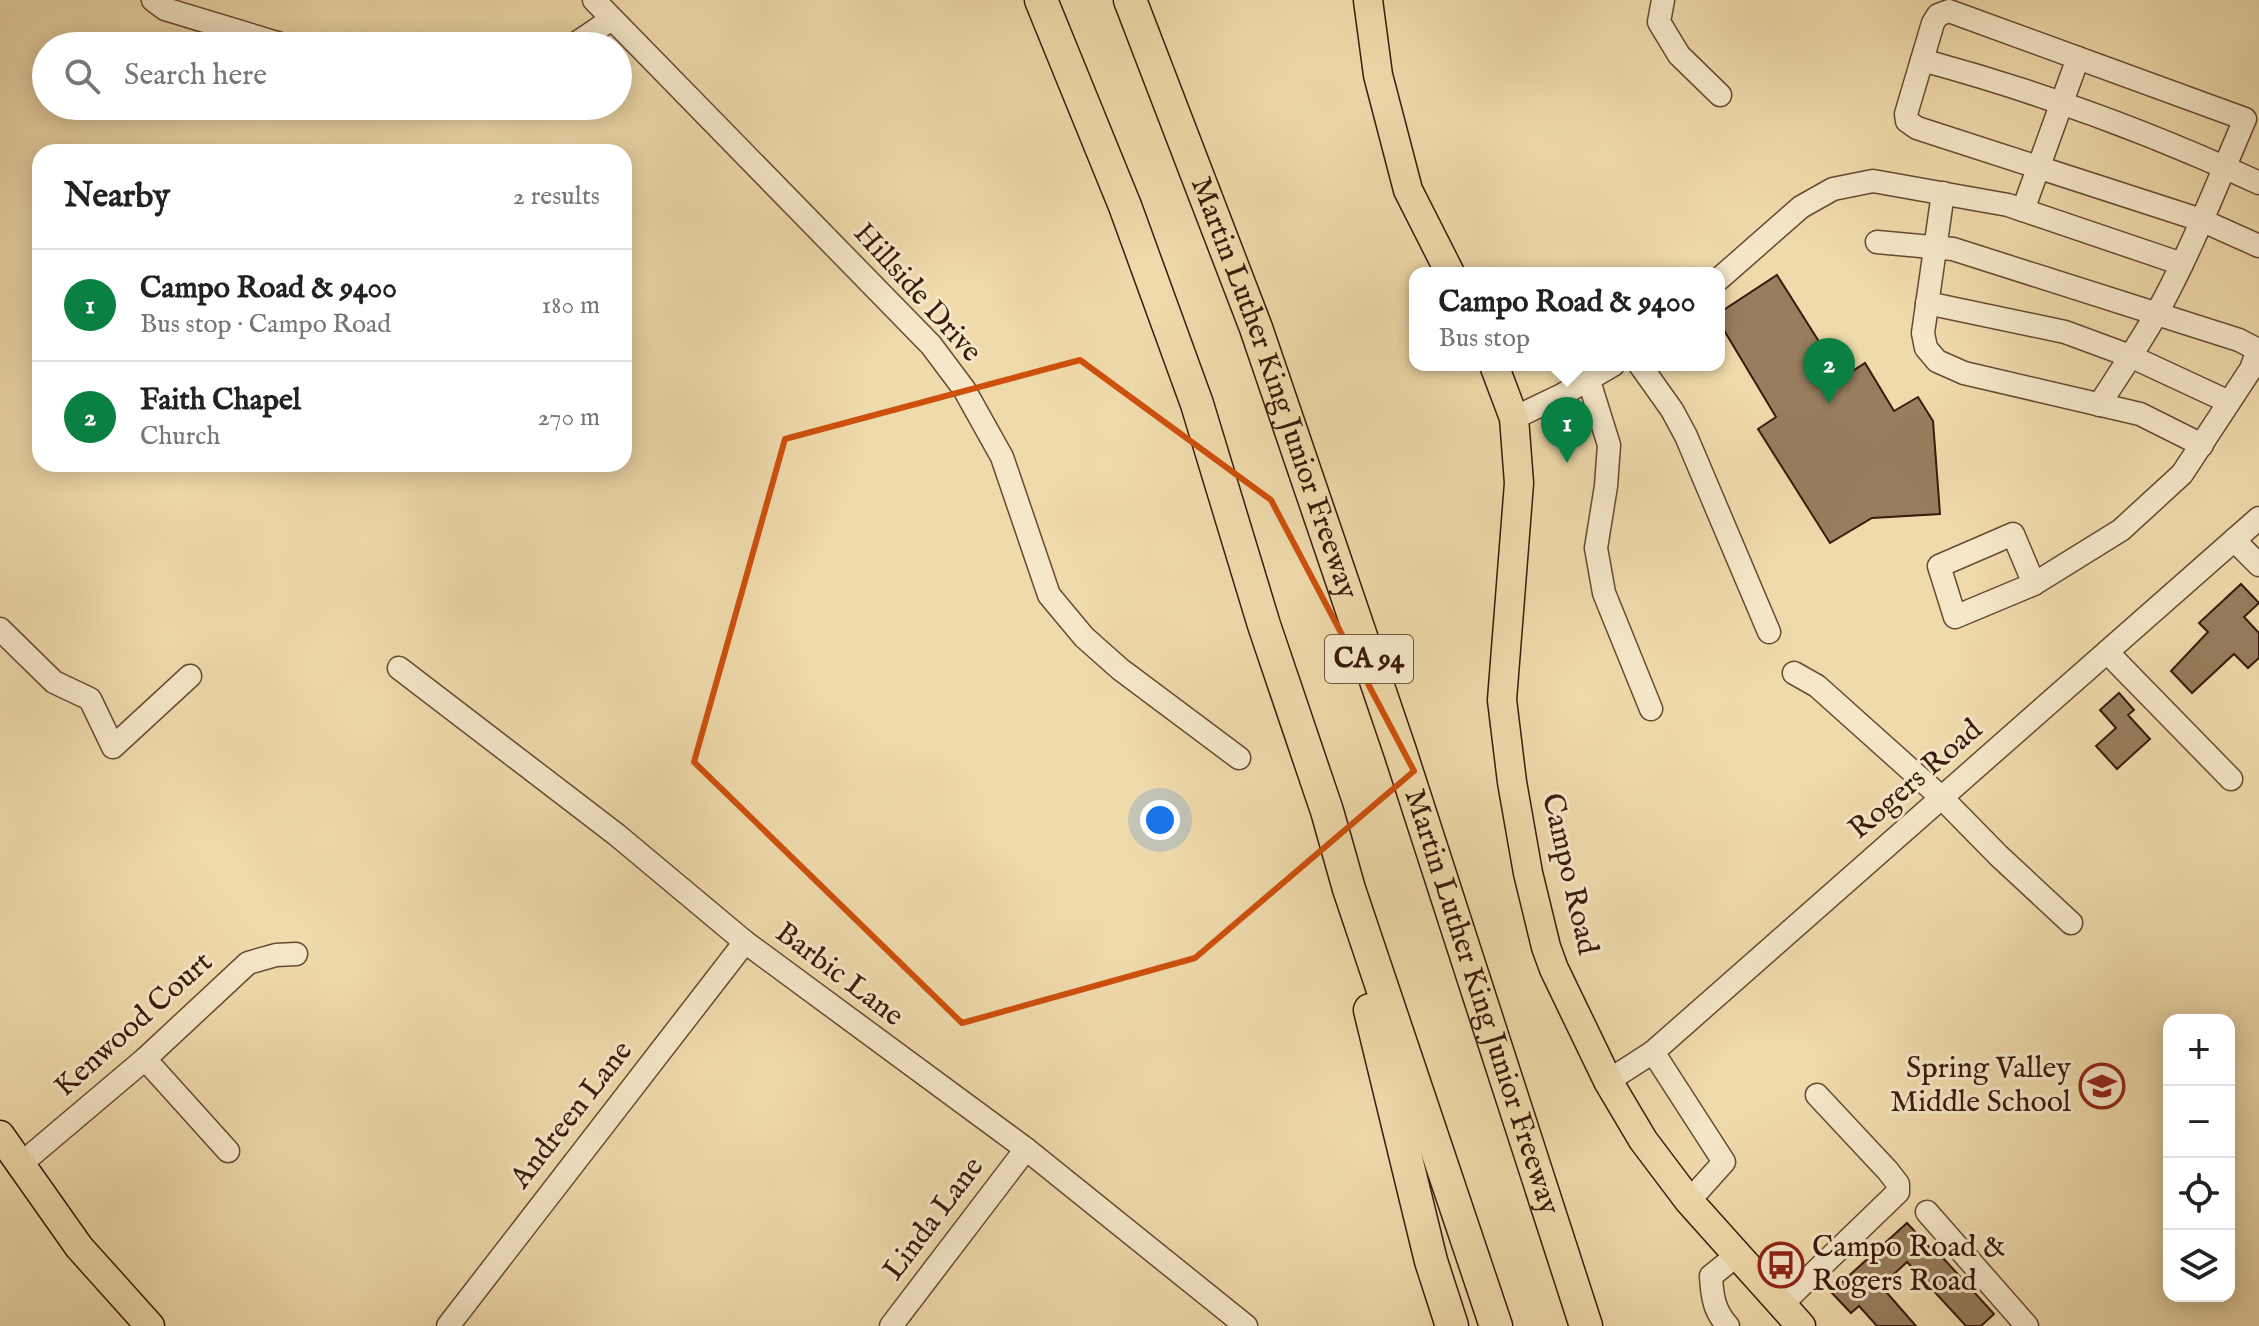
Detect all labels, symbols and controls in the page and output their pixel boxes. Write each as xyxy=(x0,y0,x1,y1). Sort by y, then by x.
search box xyxy=(32,32,632,120)
icon: search xyxy=(60,54,104,98)
text: Search here xyxy=(124,57,267,95)
street label: Martin Luther King Junior Freeway xyxy=(1181,172,1366,604)
text: Nearby xyxy=(64,175,170,218)
text: 2 results xyxy=(513,180,600,213)
street label: Hillside Drive xyxy=(844,215,990,371)
popup xyxy=(1409,267,1725,371)
text: Campo Road & 9400 xyxy=(140,270,397,308)
text: Campo Road & 9400 xyxy=(1438,284,1696,322)
text: 1 xyxy=(85,289,95,322)
text: 180 m xyxy=(542,289,600,322)
text: Bus stop · Campo Road xyxy=(140,308,391,341)
text: Bus stop xyxy=(1438,322,1530,355)
pin: 2 xyxy=(1803,338,1855,404)
text: Faith Chapel xyxy=(140,382,301,420)
pin: 1 xyxy=(1541,397,1593,463)
text: 2 xyxy=(84,401,96,434)
text: 270 m xyxy=(537,401,600,434)
text: Church xyxy=(140,420,220,453)
road number: CA 94 xyxy=(1325,635,1413,683)
street label: Rogers Road xyxy=(1841,711,1991,848)
street label: Martin Luther King Junior Freeway xyxy=(1395,784,1568,1220)
street label: Campo Road xyxy=(1532,790,1606,959)
your location xyxy=(1140,800,1180,840)
street label: Barbic Lane xyxy=(767,914,911,1036)
street label: Kenwood Court xyxy=(47,944,221,1106)
map controls xyxy=(2163,1014,2235,1302)
button: + xyxy=(2163,1014,2235,1086)
street label: Andreen Lane xyxy=(502,1033,642,1197)
place label: Spring Valley Middle School xyxy=(1890,1050,2072,1122)
school or university icon: Spring Valley Middle School xyxy=(2078,1062,2126,1110)
button: − xyxy=(2163,1086,2235,1158)
street label: Linda Lane xyxy=(875,1150,993,1288)
button: locate xyxy=(2163,1158,2235,1230)
place label: Campo Road & Rogers Road xyxy=(1812,1229,2005,1301)
button: layers xyxy=(2163,1230,2235,1302)
bus stop icon: Campo Road & Rogers Road xyxy=(1757,1241,1805,1289)

